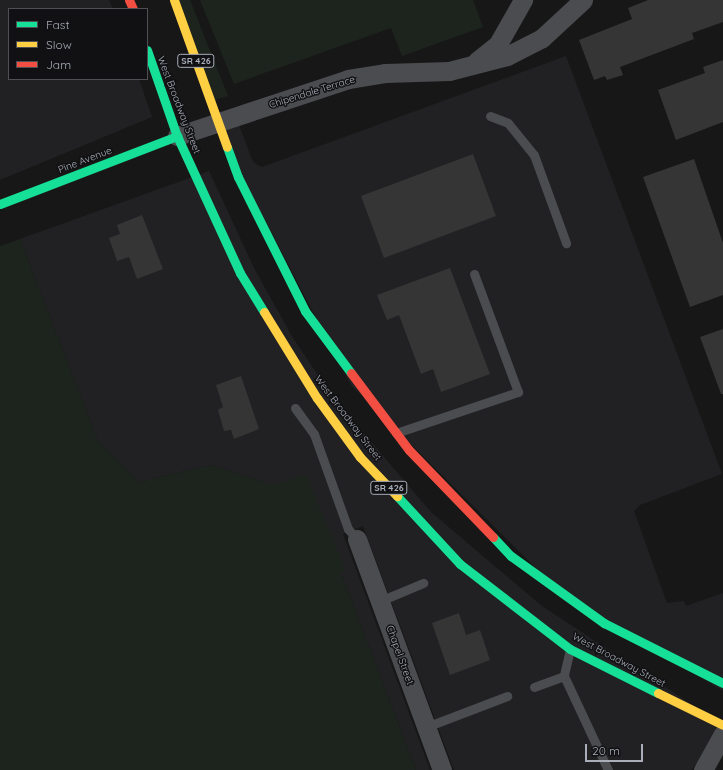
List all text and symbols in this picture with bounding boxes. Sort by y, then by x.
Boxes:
legend [8,8,148,80]
text: Fast [46,17,70,32]
text: Slow [46,37,72,52]
street label: West Broadway Street [155,54,203,156]
road number: SR 426 [177,54,215,68]
text: Jam [46,57,71,72]
street label: Chipendale Terrace [267,73,357,111]
street label: Pine Avenue [56,144,114,176]
street label: West Broadway Street [312,373,384,463]
road number: SR 426 [370,481,408,495]
street label: Chapel Street [384,624,416,686]
street label: West Broadway Street [570,630,668,690]
scale bar [587,736,645,762]
text: 20 m [592,743,620,758]

